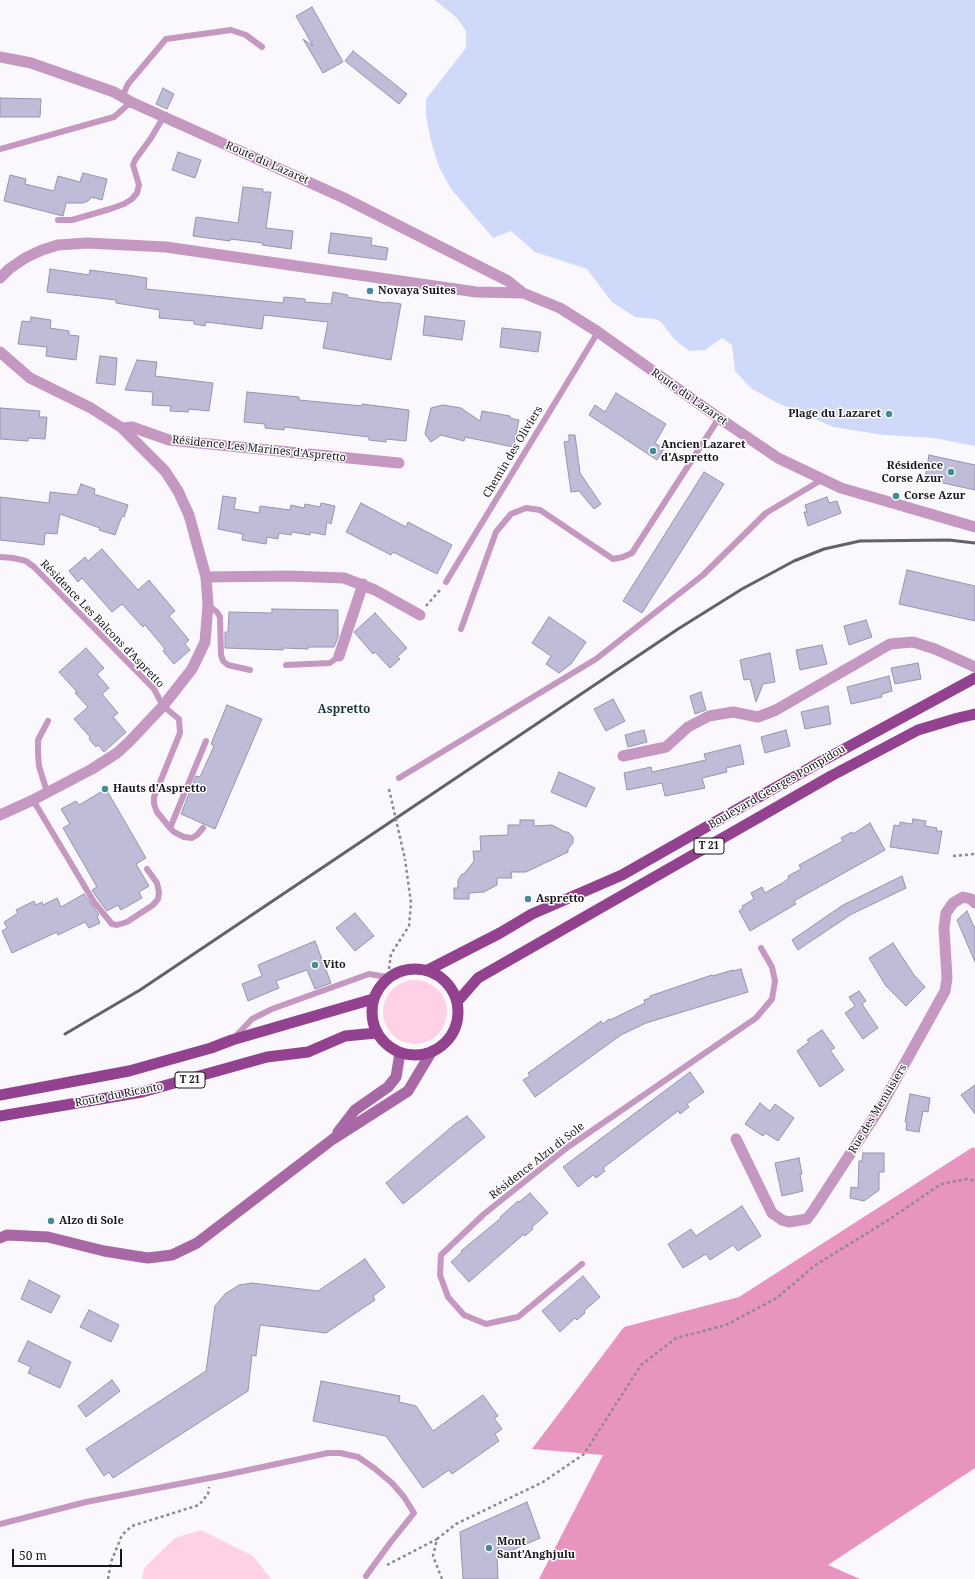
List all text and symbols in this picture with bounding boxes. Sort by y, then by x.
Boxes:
street label: Route du Lazaret [223,139,311,187]
place label: Novaya Suites [378,284,456,298]
marker: Novaya Suites [365,286,375,296]
street label: Route du Lazaret [649,366,729,428]
street label: Chemin des Oliviers [480,404,546,500]
place label: Plage du Lazaret [788,407,881,421]
marker: Plage du Lazaret [884,409,894,419]
street label: Résidence Les Marines d'Aspretto [171,433,347,465]
place label: Ancien Lazaret d'Aspretto [661,438,745,464]
marker: Ancien Lazaret d'Aspretto [648,446,658,456]
place label: Résidence Corse Azur [881,459,943,485]
marker: Résidence Corse Azur [946,467,956,477]
place label: Corse Azur [904,489,966,503]
marker: Corse Azur [891,491,901,501]
street label: Résidence Les Balcons d'Aspretto [37,557,167,691]
district label: Aspretto [318,703,370,717]
street label: Boulevard Georges Pompidou [706,742,848,832]
place label: Hauts d'Aspretto [113,782,206,796]
marker: Hauts d'Aspretto [100,784,110,794]
road number: T 21 [694,838,724,854]
place label: Aspretto [536,892,584,906]
marker: Aspretto [523,894,533,904]
place label: Vito [323,958,346,972]
marker: Vito [310,960,320,970]
street label: Rue des Menuisiers [846,1062,910,1156]
road number: T 21 [175,1072,205,1088]
street label: Route du Ricanto [74,1080,164,1110]
street label: Résidence Alzu di Sole [487,1120,587,1202]
place label: Alzo di Sole [59,1214,124,1228]
marker: Alzo di Sole [46,1216,56,1226]
place label: Mont Sant’Anghjulu [497,1535,575,1561]
scale bar [14,1541,124,1567]
marker: Mont Sant’Anghjulu [484,1543,494,1553]
text: 50 m [19,1547,47,1564]

